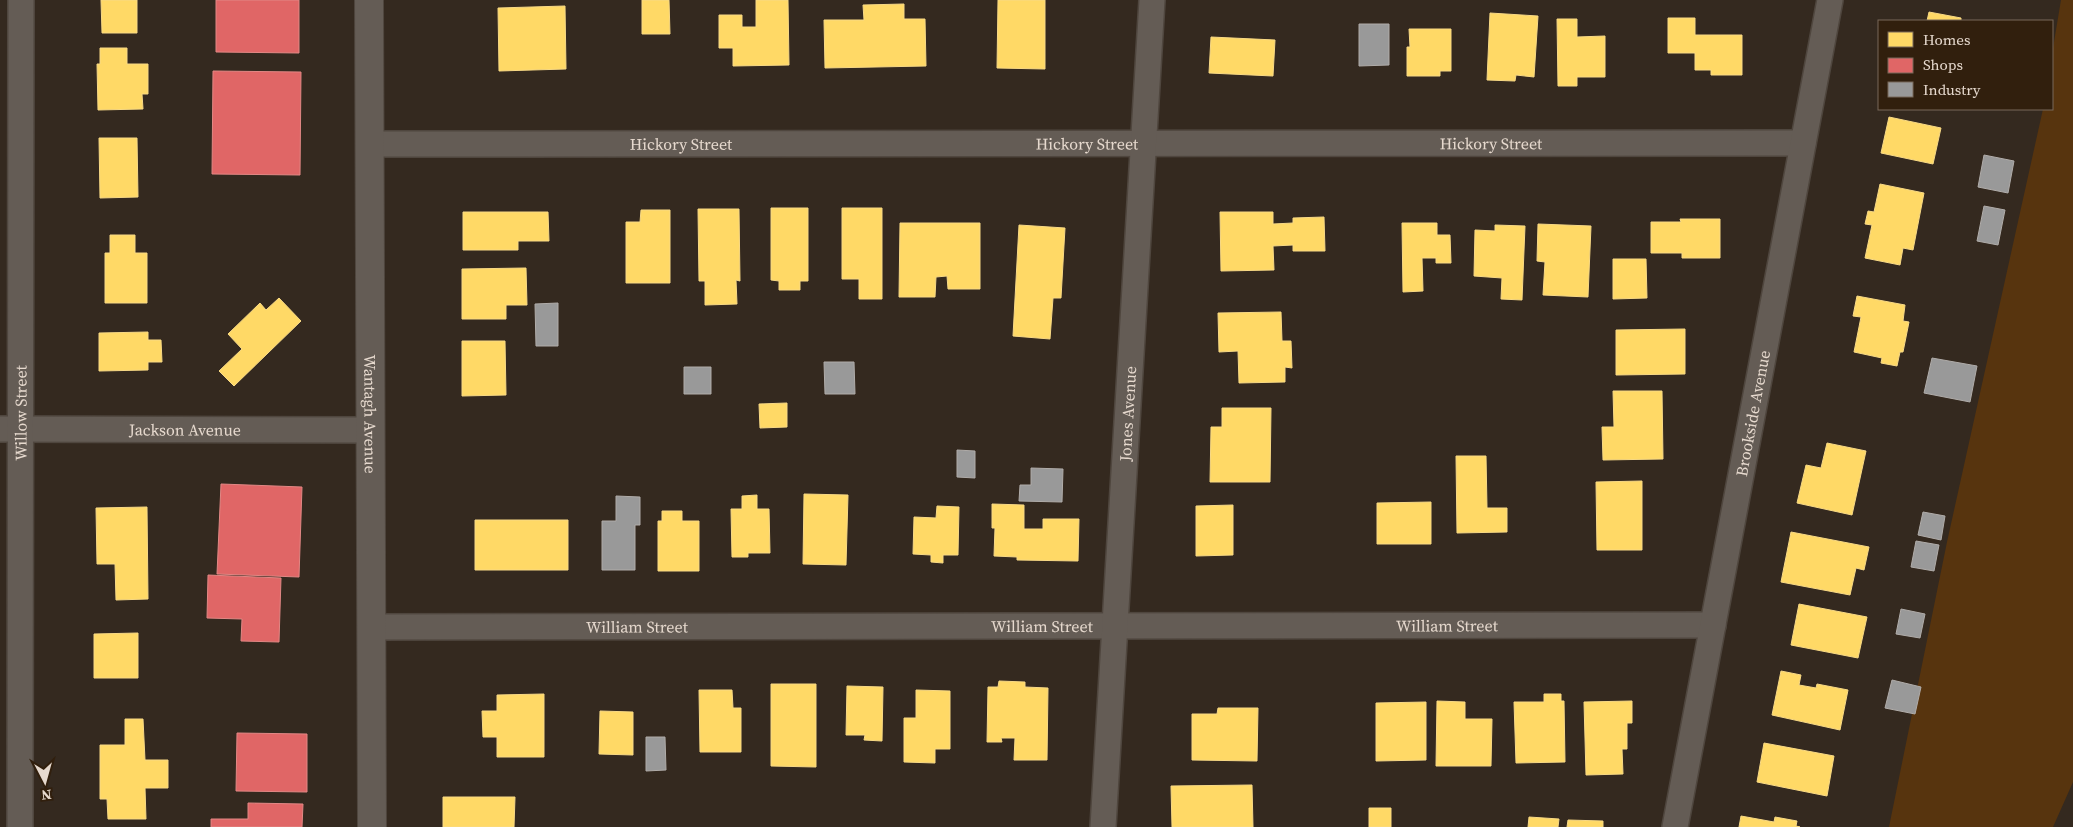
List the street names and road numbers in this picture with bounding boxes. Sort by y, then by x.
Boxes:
street label: Hickory Street [1036,132,1139,155]
street label: Hickory Street [1440,132,1543,154]
street label: Hickory Street [630,133,733,155]
street label: Brookside Avenue [1730,348,1775,478]
street label: Wantagh Avenue [359,354,382,474]
street label: Willow Street [9,364,32,461]
street label: Jones Avenue [1114,365,1141,463]
street label: Jackson Avenue [128,418,241,441]
street label: William Street [1396,614,1499,636]
street label: William Street [991,615,1094,637]
street label: William Street [586,616,689,638]

